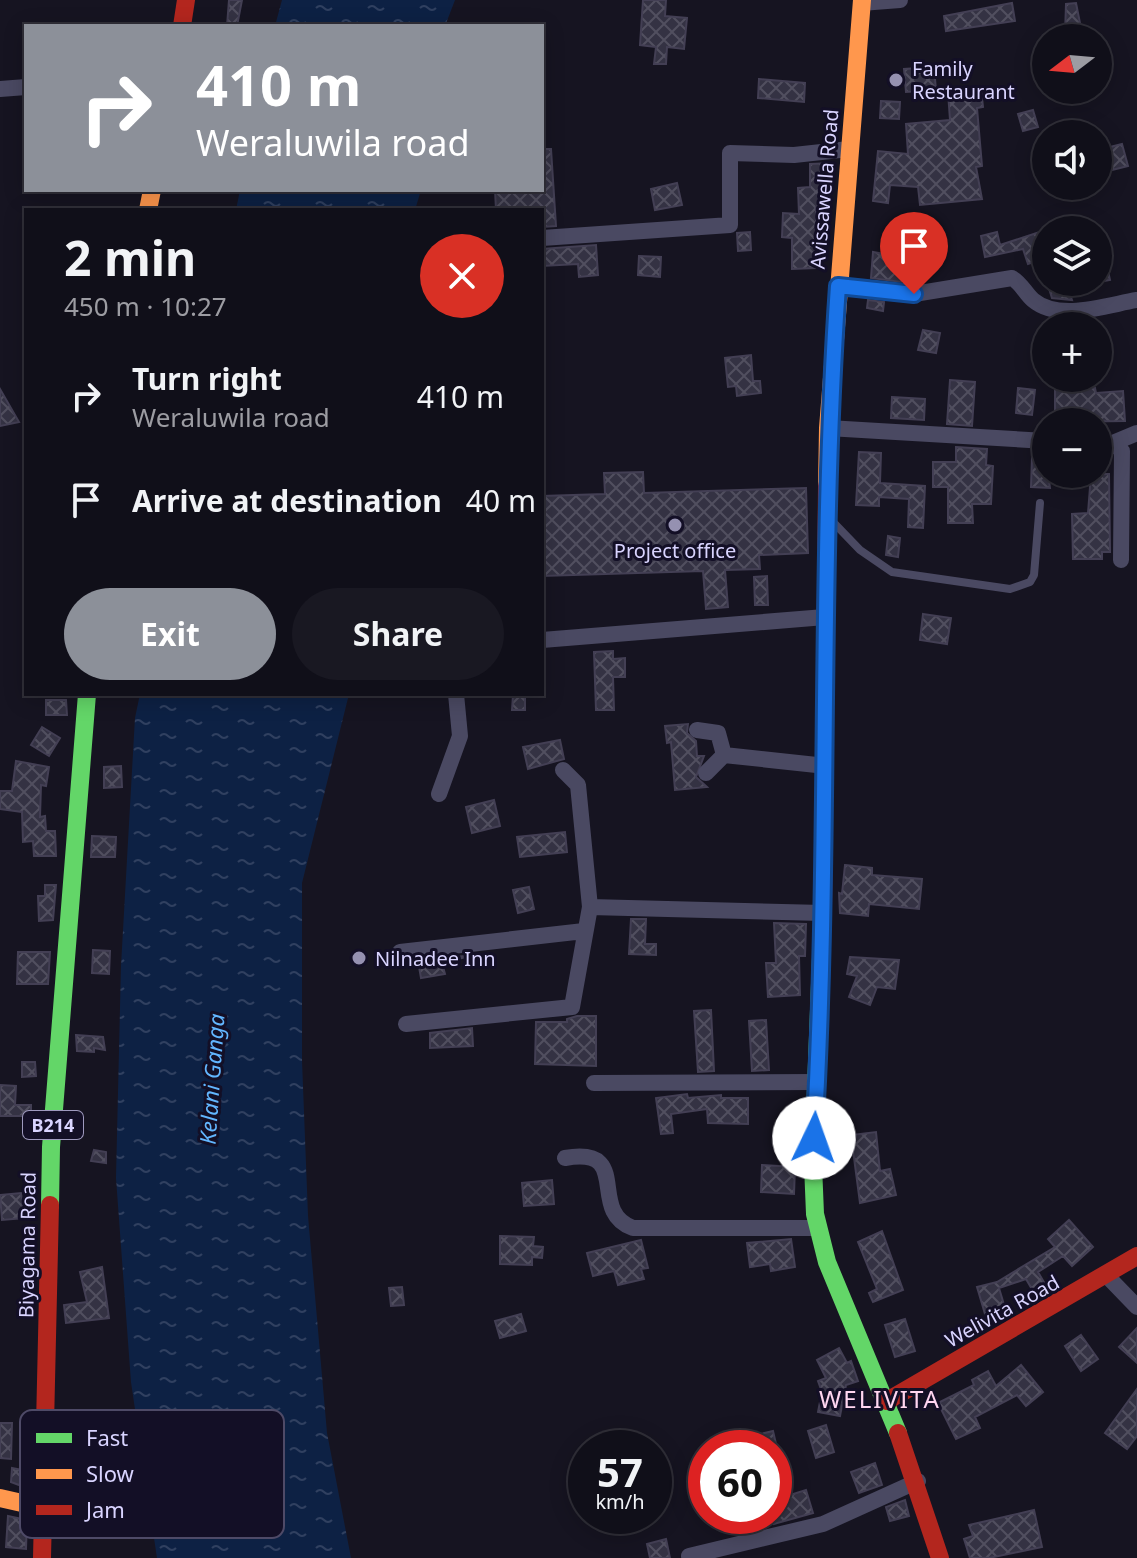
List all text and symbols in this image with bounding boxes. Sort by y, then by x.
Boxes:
north arrow [1032,24,1112,104]
map controls [1032,24,1112,488]
text: 410 m [196,46,361,122]
place label: Family Restaurant [912,55,1015,105]
icon: right [64,56,168,160]
marker: Family Restaurant [887,71,905,89]
street label: Avissawella Road [804,108,844,270]
text: Weraluwila road [196,118,470,167]
button: sound [1032,120,1112,200]
pin [880,212,948,294]
button: layers [1032,216,1112,296]
icon: arrive [892,224,936,268]
text: 2 min [64,225,196,290]
button: close [420,234,504,318]
text: 450 m · 10:27 [64,288,227,324]
button: + [1032,312,1112,392]
text: Turn right [132,358,282,399]
icon: right [64,374,108,418]
text: 410 m [417,376,504,417]
text: Weraluwila road [132,399,330,435]
button: − [1032,408,1112,488]
icon: arrive [64,478,108,522]
text: Arrive at destination [132,480,442,521]
text: 40 m [466,480,536,521]
marker: Project office [666,516,684,534]
place label: Project office [614,537,736,564]
button: Exit [64,588,276,680]
button: Share [292,588,504,680]
place label: Nilnadee Inn [375,945,496,972]
marker: Nilnadee Inn [350,949,368,967]
water label: Kelani Ganga [191,1012,231,1145]
position arrow [772,1096,856,1180]
road number: B214 [23,1111,83,1139]
street label: Biyagama Road [12,1172,42,1318]
street label: Welivita Road [940,1268,1064,1354]
district label: WELIVITA [819,1382,941,1415]
legend [20,1410,284,1538]
text: Fast [86,1422,128,1452]
speed limit sign: 60 [688,1430,792,1534]
text: 57 [597,1444,643,1499]
text: Slow [86,1458,135,1488]
text: km/h [595,1488,645,1515]
text: Jam [84,1494,125,1524]

